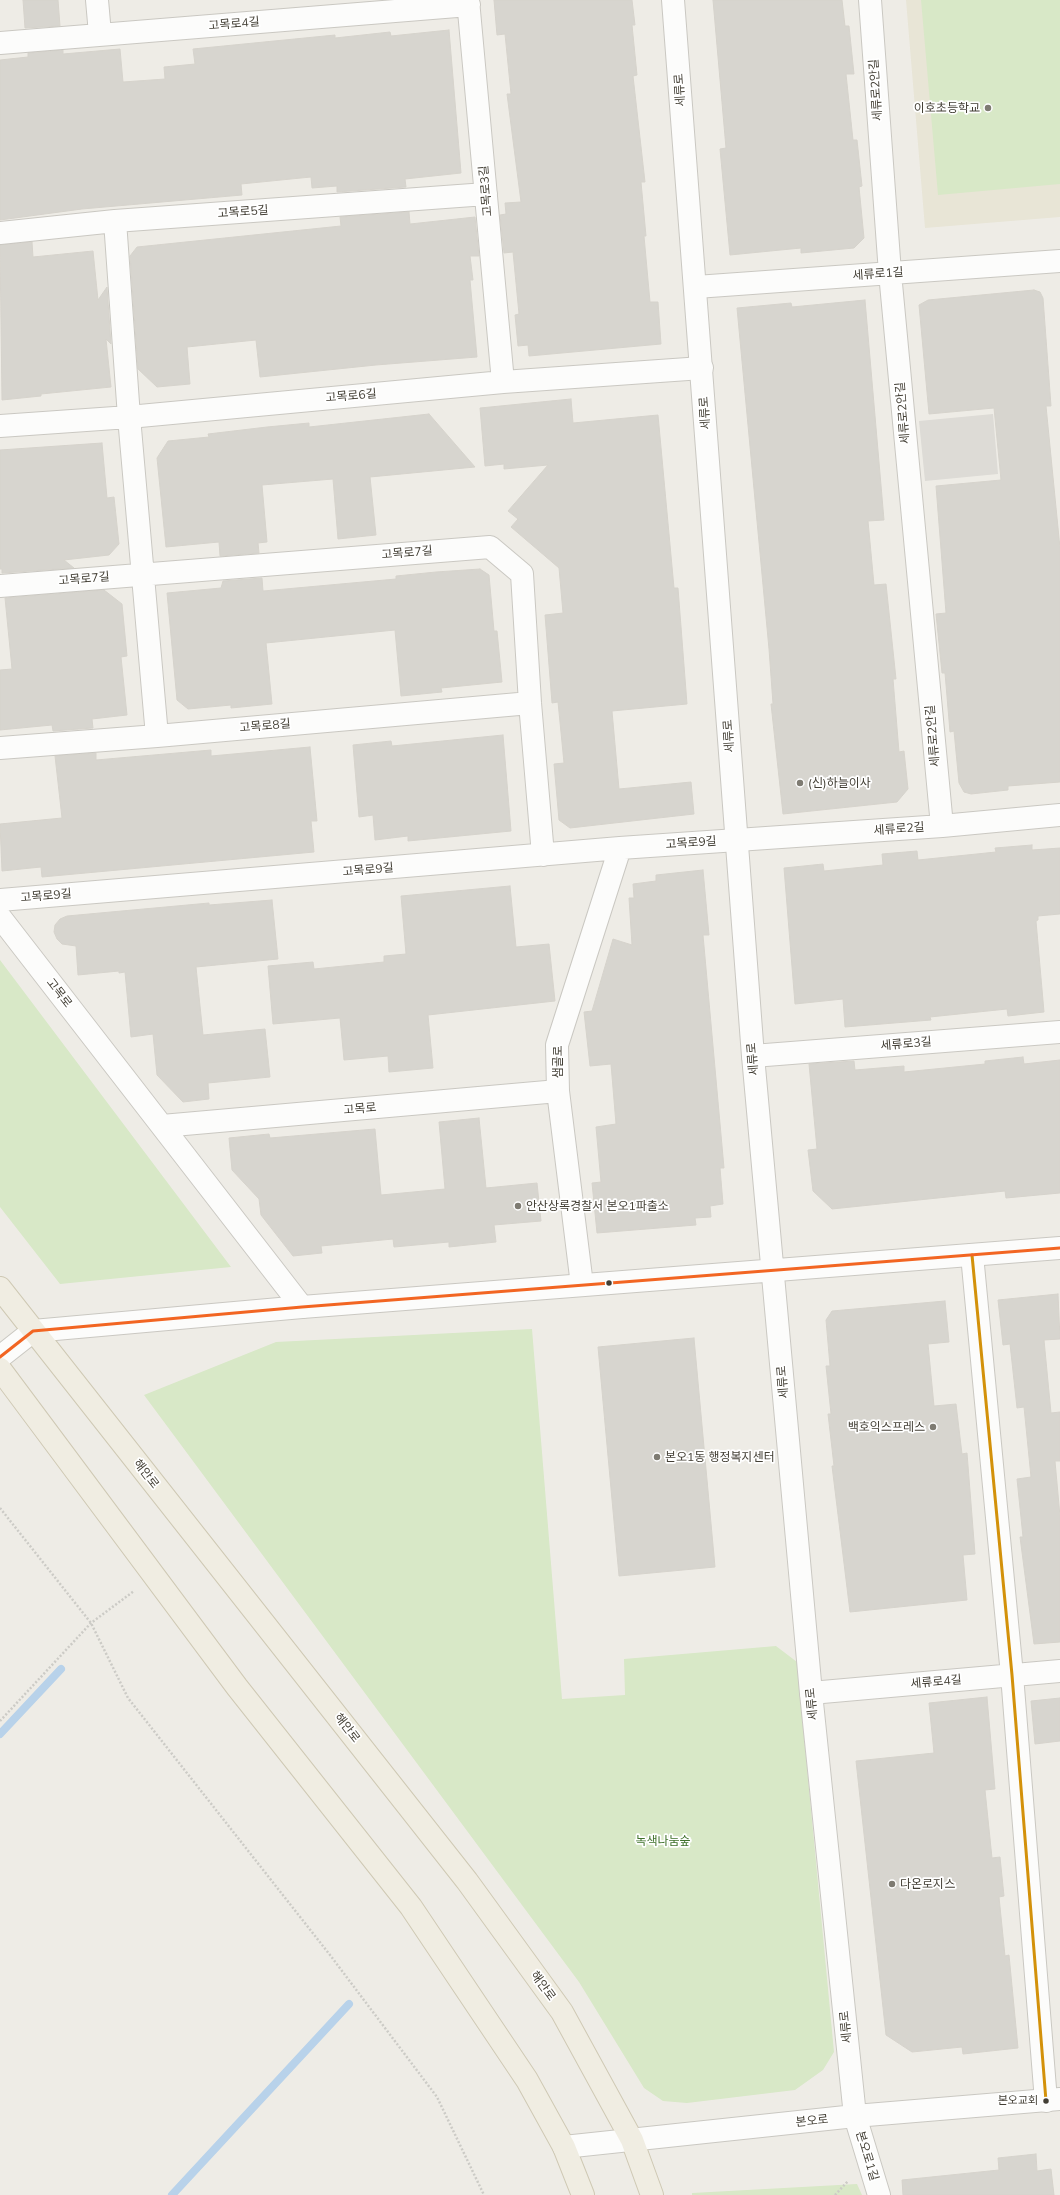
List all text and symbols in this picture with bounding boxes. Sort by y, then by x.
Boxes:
street label: 고목로4길 [208,15,260,33]
street label: 세류로2안길 [867,58,885,122]
street label: 세류로 [672,73,688,107]
place label: 이호초등학교 [914,101,980,115]
marker: 이호초등학교 [983,103,993,113]
street label: 고목로3길 [477,165,495,217]
street label: 고목로5길 [217,203,269,221]
street label: 세류로1길 [852,265,904,283]
street label: 세류로2안길 [893,381,913,445]
street label: 고목로6길 [325,387,377,405]
street label: 세류로 [697,396,713,430]
street label: 고목로7길 [381,544,433,562]
street label: 고목로7길 [58,570,110,588]
street label: 세류로2안길 [923,704,943,768]
street label: 고목로8길 [239,717,291,735]
street label: 세류로 [721,719,737,753]
place label: (신)하늘이사 [808,776,871,790]
marker: (신)하늘이사 [795,778,805,788]
street label: 세류로2길 [873,820,925,838]
street label: 고목로9길 [665,834,717,852]
street label: 고목로9길 [342,861,394,879]
street label: 고목로9길 [20,887,72,905]
street label: 고목로 [43,976,75,1010]
street label: 세류로3길 [880,1035,932,1053]
street label: 세류로 [744,1042,762,1076]
street label: 샘골로 [551,1045,565,1079]
street label: 고목로 [343,1100,377,1118]
place label: 안산상록경찰서 본오1파출소 [526,1199,669,1213]
marker: 안산상록경찰서 본오1파출소 [513,1201,523,1211]
unlabelled marker [604,1278,614,1288]
street label: 세류로 [774,1365,792,1399]
place label: 백호익스프레스 [848,1420,925,1434]
marker: 백호익스프레스 [928,1422,938,1432]
place label: 본오1동 행정복지센터 [665,1450,775,1464]
marker: 본오1동 행정복지센터 [652,1452,662,1462]
street label: 해안로 [130,1457,162,1491]
street label: 세류로4길 [910,1673,962,1691]
street label: 세류로 [803,1687,821,1721]
street label: 해안로 [331,1711,363,1745]
park label: 녹색나눔숲 [635,1834,691,1848]
place label: 다온로지스 [900,1877,955,1891]
marker: 다온로지스 [887,1879,897,1889]
street label: 해안로 [527,1968,559,2004]
street label: 세류로 [837,2010,855,2044]
place label: 본오교회 [998,2094,1038,2108]
marker: 본오교회 [1041,2096,1051,2106]
street label: 본오로 [795,2112,829,2130]
street label: 본오로1길 [853,2129,881,2183]

